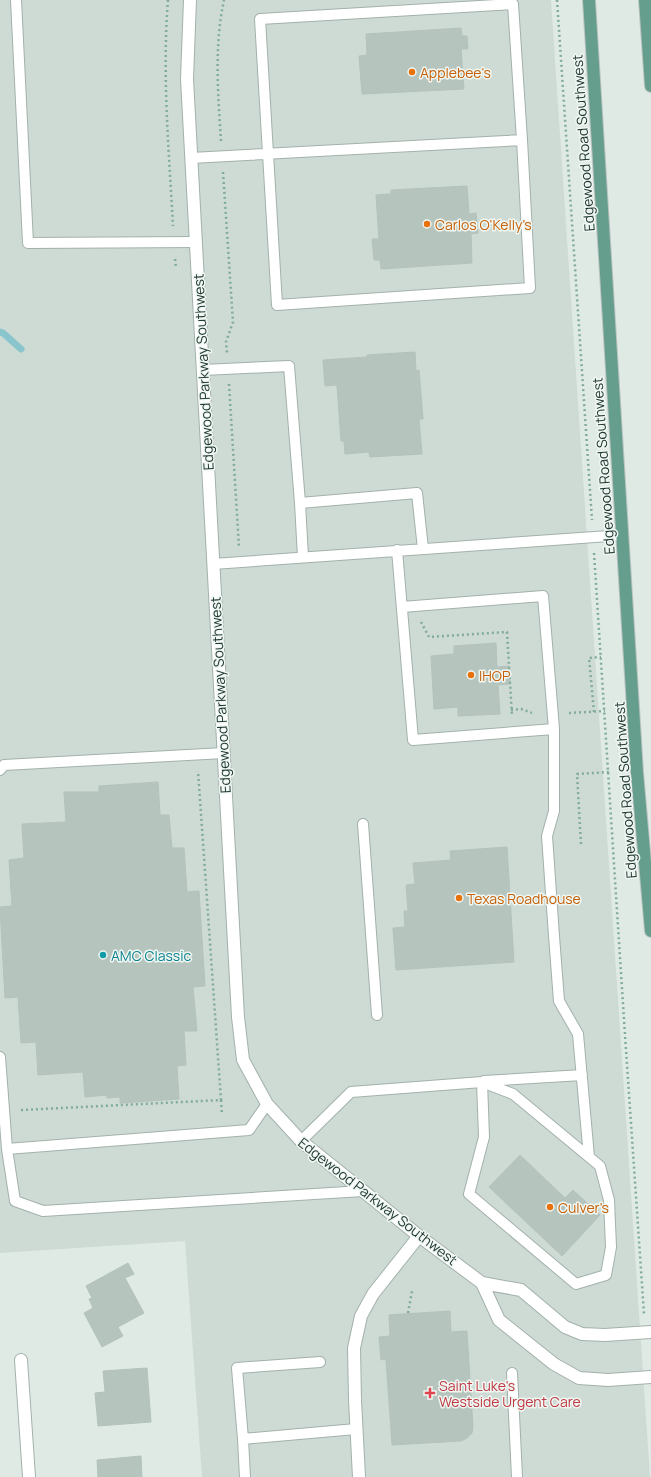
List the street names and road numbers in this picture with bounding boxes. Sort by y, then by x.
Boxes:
street label: Edgewood Road Southwest [567,54,599,232]
street label: Edgewood Parkway Southwest [188,273,218,471]
street label: Edgewood Road Southwest [587,377,619,555]
street label: Edgewood Parkway Southwest [205,596,235,794]
street label: Edgewood Road Southwest [609,701,641,879]
street label: Edgewood Parkway Southwest [294,1133,462,1269]

